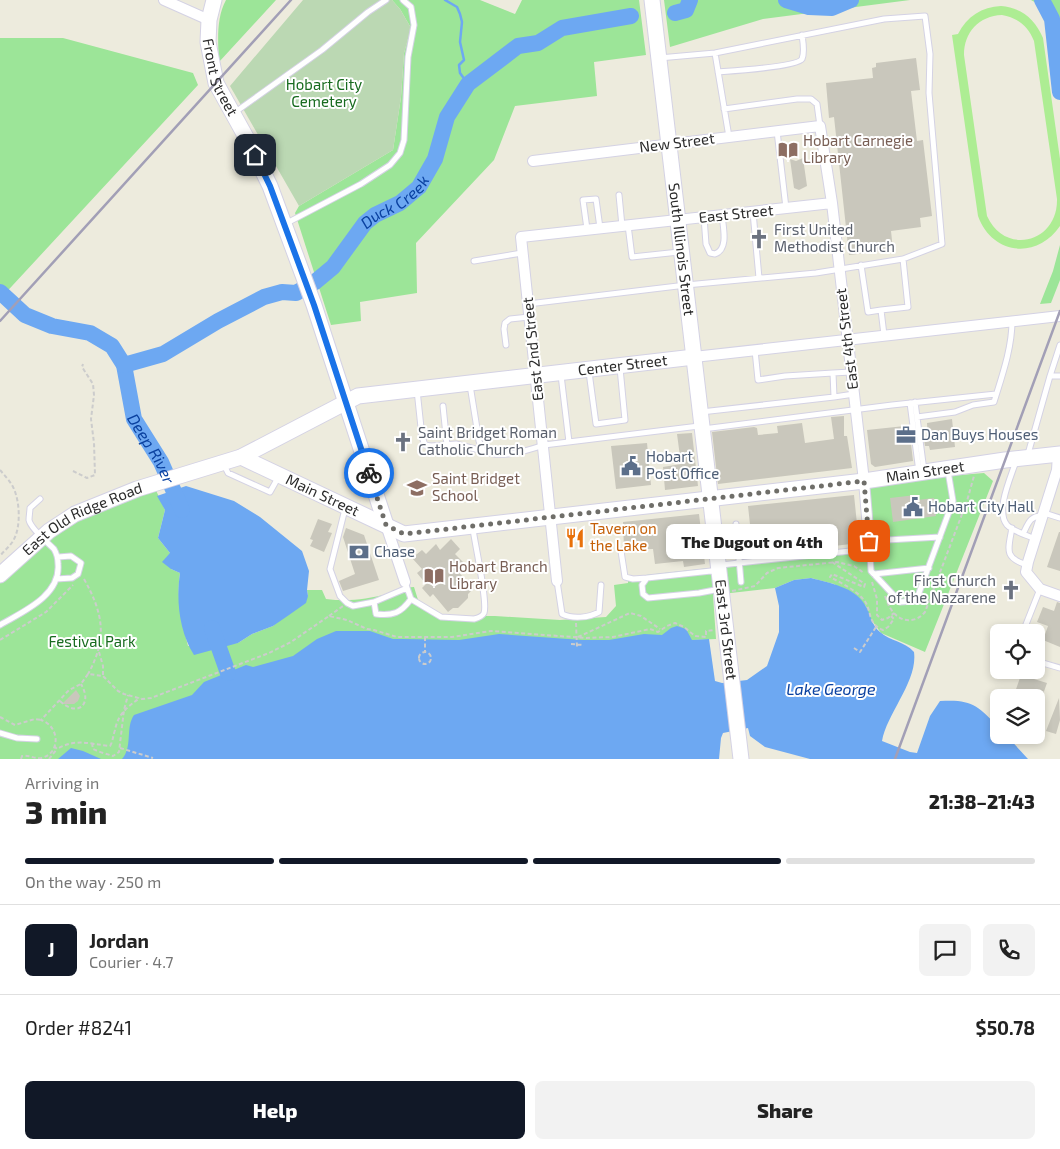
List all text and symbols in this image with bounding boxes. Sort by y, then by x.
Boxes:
street label: Front Street [199,37,243,119]
park label: Hobart City Cemetery [286,75,362,110]
street label: New Street [638,128,716,156]
place label: Hobart Carnegie Library [803,131,913,166]
pin [234,134,276,176]
library icon: Hobart Carnegie Library [777,139,799,161]
icon: home [241,141,269,169]
water label: Duck Creek [356,172,433,232]
street label: South Illinois Street [666,182,699,317]
street label: East Street [698,200,774,226]
place label: First United Methodist Church [774,220,895,255]
church icon: First United Methodist Church [748,228,770,250]
street label: East 4th Street [831,287,861,391]
street label: East 2nd Street [518,296,546,402]
street label: Center Street [577,350,669,378]
water label: Deep River [124,410,179,487]
place label: Saint Bridget Roman Catholic Church [418,423,557,458]
office icon: Dan Buys Houses [895,424,917,446]
place label: Dan Buys Houses [921,425,1038,443]
church icon: Saint Bridget Roman Catholic Church [392,431,414,453]
place label: Hobart Post Office [646,447,719,482]
courier [344,448,394,498]
public building icon: Hobart Post Office [620,455,642,477]
street label: Main Street [885,456,966,486]
icon: bike [355,459,383,487]
place label: Saint Bridget School [432,469,520,504]
street label: Main Street [283,470,363,520]
school or university icon: Saint Bridget School [406,477,428,499]
street label: East Old Ridge Road [18,478,144,559]
public building icon: Hobart City Hall [902,496,924,518]
place label: Hobart City Hall [928,497,1035,515]
place label: Tavern on the Lake [590,519,657,554]
pin [848,520,890,562]
callout: The Dugout on 4th [666,524,839,558]
restaurant icon: Tavern on the Lake [564,527,586,549]
icon: bag [855,527,883,555]
text: The Dugout on 4th [681,532,823,551]
bank icon: Chase [348,541,370,563]
place label: Chase [374,542,415,560]
place label: Hobart Branch Library [449,557,548,592]
library icon: Hobart Branch Library [423,565,445,587]
place label: First Church of the Nazarene [888,571,996,606]
street label: East 3rd Street [712,578,742,681]
church icon: First Church of the Nazarene [1000,579,1022,601]
map controls [990,624,1045,744]
button: locate [990,624,1045,679]
park label: Festival Park [48,632,136,650]
water label: Lake George [786,679,876,698]
button: layers [990,689,1045,744]
text: Arriving in [25,773,99,792]
text: 21:38–21:43 [929,790,1035,813]
text: 3 min [25,792,107,830]
text: On the way · 250 m [25,872,161,891]
button: chat [919,924,971,976]
button: phone [983,924,1035,976]
text: Jordan [89,929,149,952]
text: J [47,938,55,961]
text: Courier · 4.7 [89,952,173,971]
text: Order #8241 [25,1016,132,1039]
text: $50.78 [976,1016,1035,1039]
button: Help [25,1081,525,1139]
button: Share [535,1081,1035,1139]

